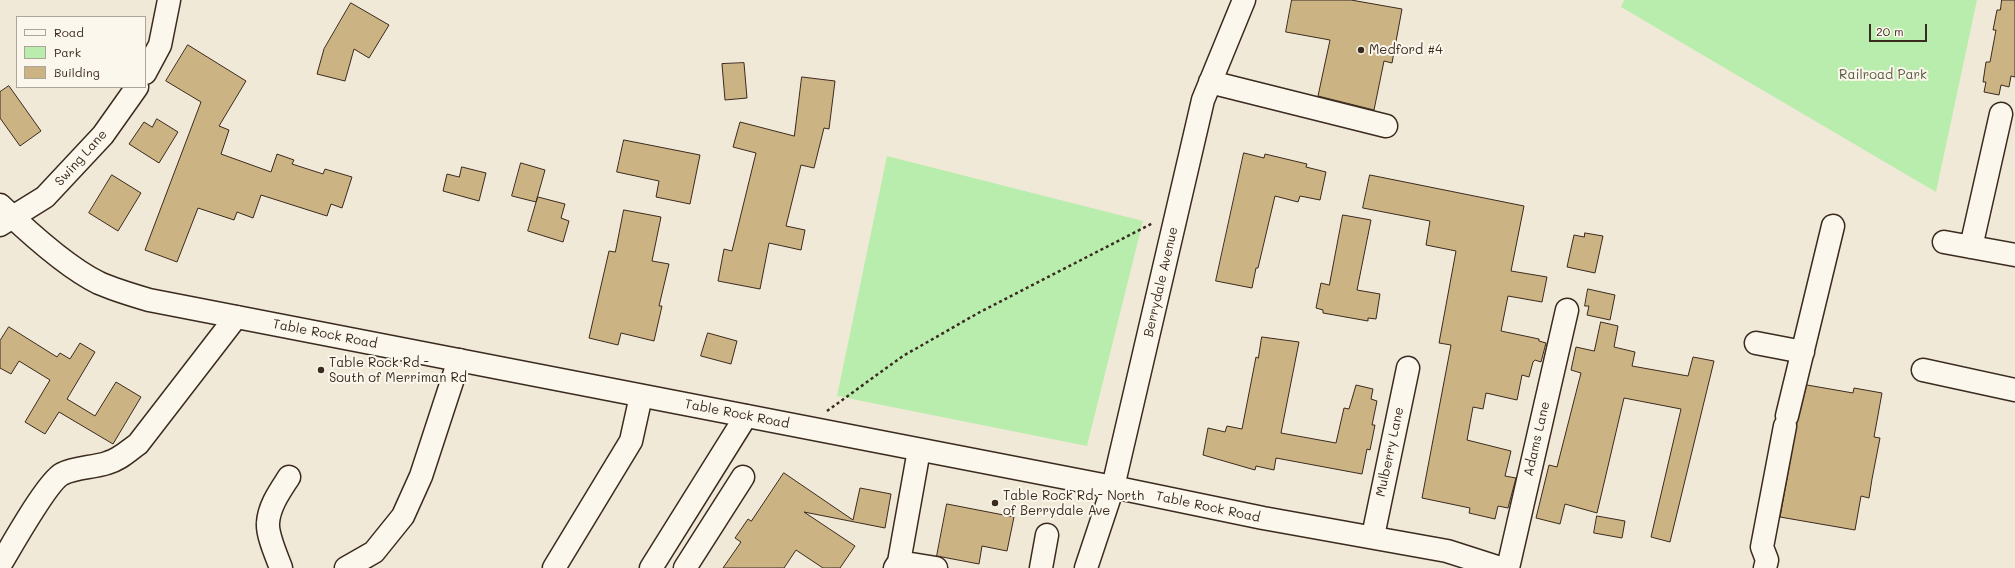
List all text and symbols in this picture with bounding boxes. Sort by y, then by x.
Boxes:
legend [16,16,146,88]
scale bar [1871,16,1929,42]
text: 20 m [1876,23,1904,39]
text: Road [54,24,84,40]
place label: Medford #4 [1369,42,1443,58]
text: Park [54,44,81,60]
marker: Medford #4 [1356,45,1366,55]
text: Building [54,64,100,80]
park label: Railroad Park [1839,67,1927,83]
street label: Swing Lane [52,127,110,189]
street label: Berrydale Avenue [1141,225,1181,339]
street label: Table Rock Road [271,316,379,352]
place label: Table Rock Rd - South of Merriman Rd [329,355,467,386]
marker: Table Rock Rd - South of Merriman Rd [316,365,326,375]
street label: Table Rock Road [683,396,791,432]
street label: Adams Lane [1521,400,1553,478]
street label: Mulberry Lane [1373,406,1407,498]
place label: Table Rock Rd - North of Berrydale Ave [1003,488,1144,519]
street label: Table Rock Road [1154,488,1262,526]
marker: Table Rock Rd - North of Berrydale Ave [990,498,1000,508]

